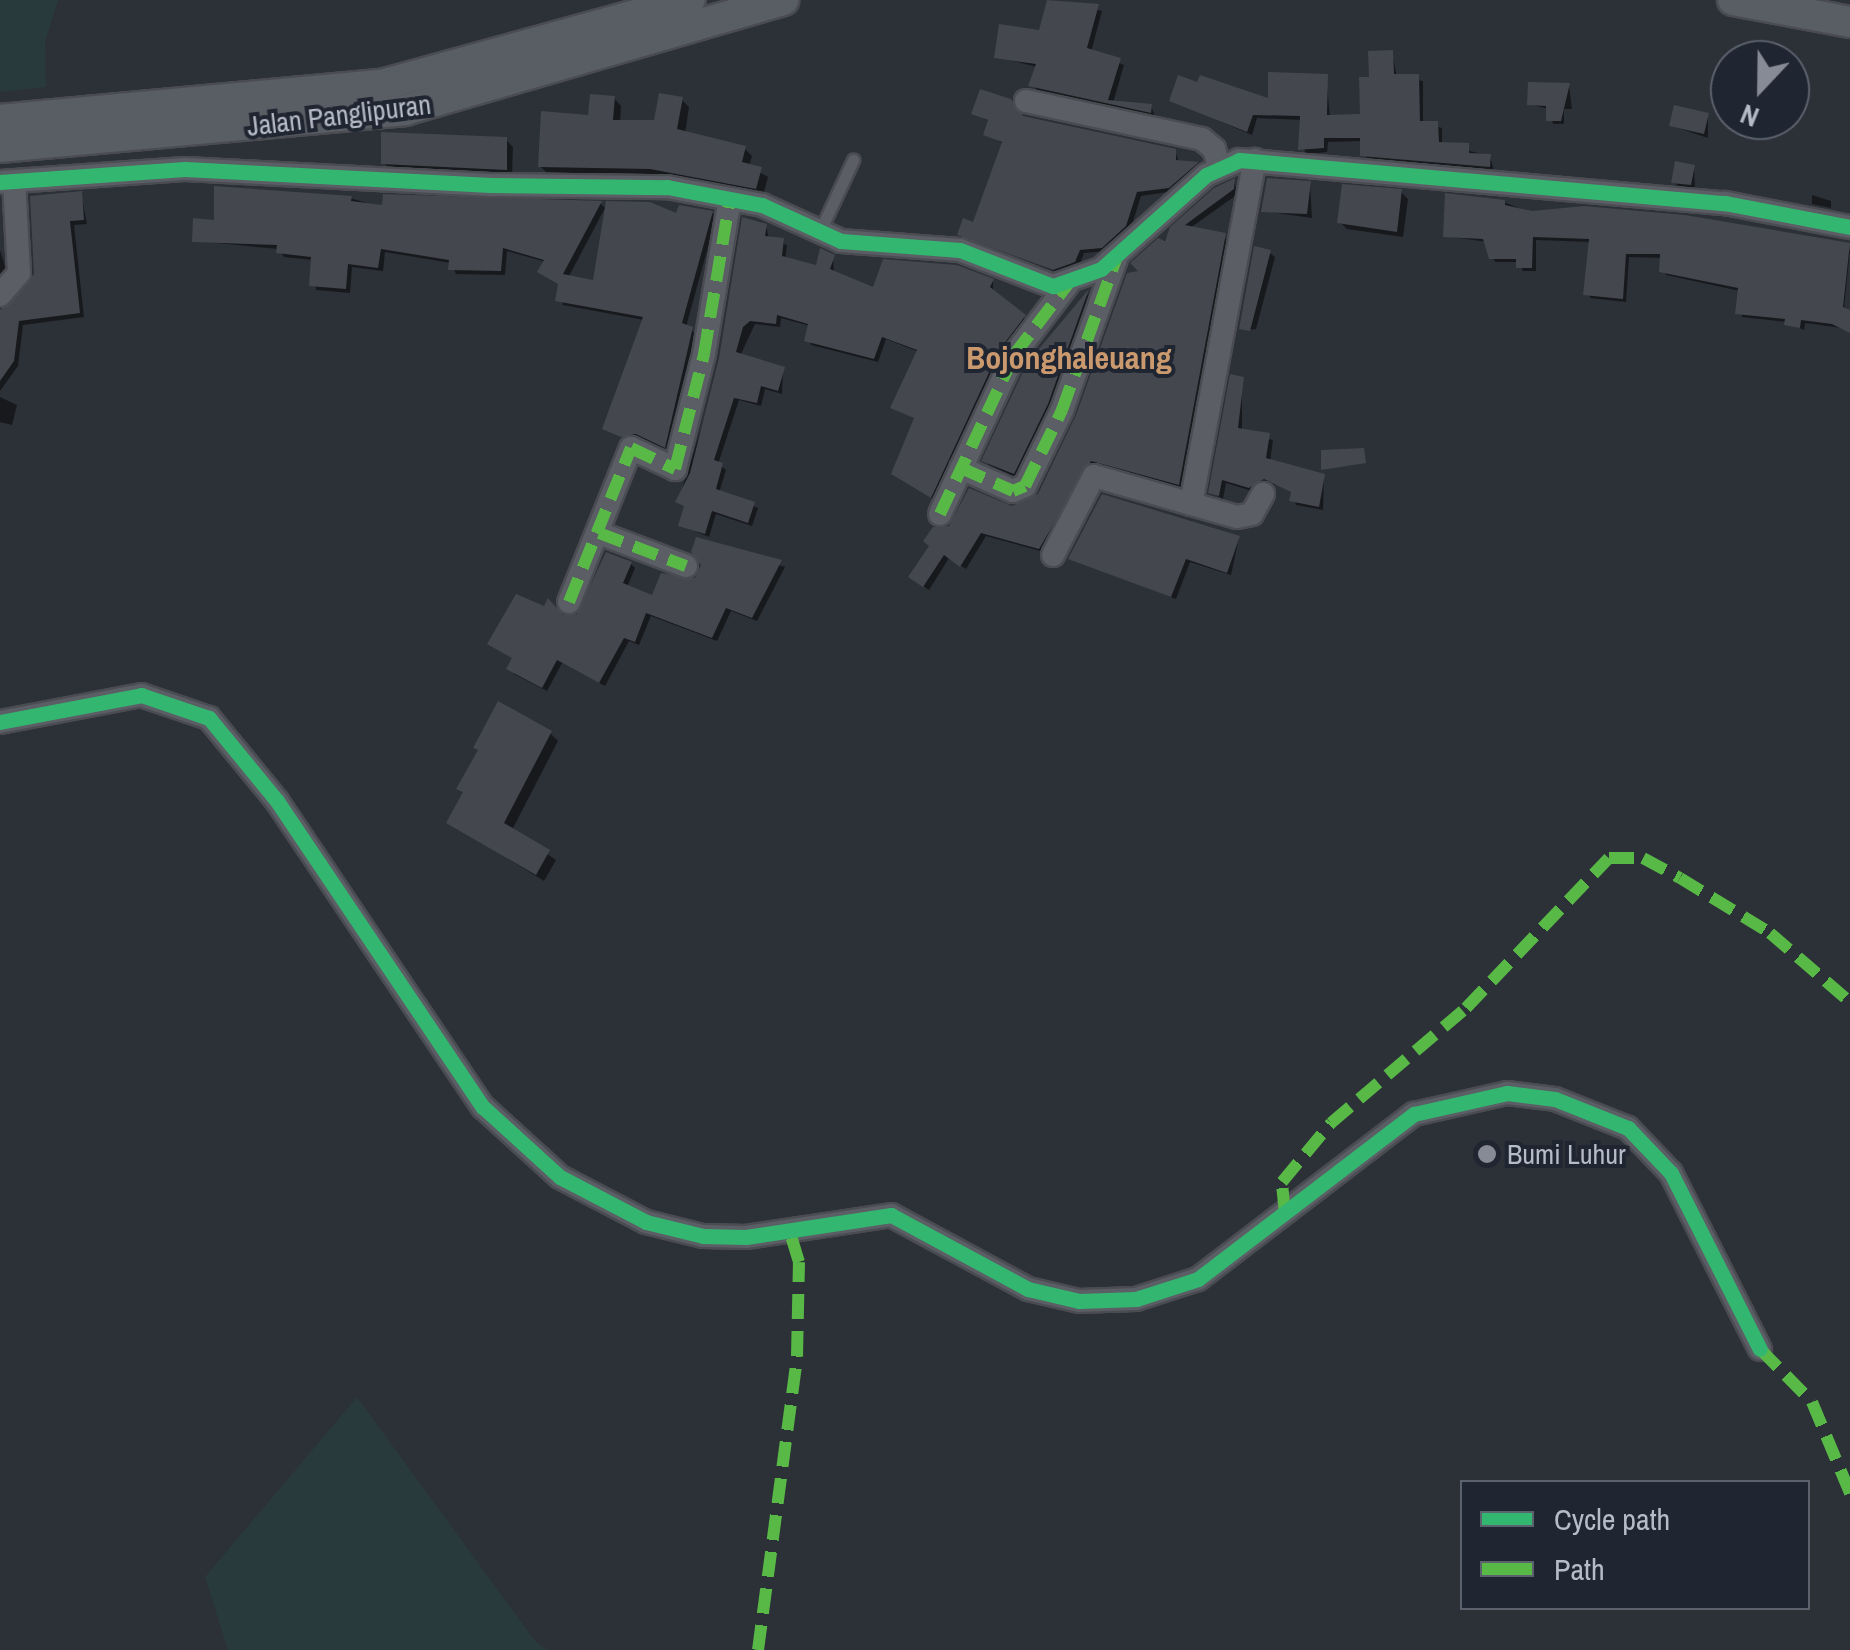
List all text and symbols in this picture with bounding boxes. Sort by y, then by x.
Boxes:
north arrow [1710,40,1810,140]
street label: Jalan Panglipuran [245,87,433,143]
text: N [1735,95,1764,137]
district label: Bojonghaleuang [966,339,1172,377]
place label: Bumi Luhur [1507,1137,1626,1171]
marker: Bumi Luhur [1476,1143,1498,1165]
legend [1460,1480,1810,1610]
text: Cycle path [1554,1499,1670,1539]
text: Path [1554,1549,1605,1589]

